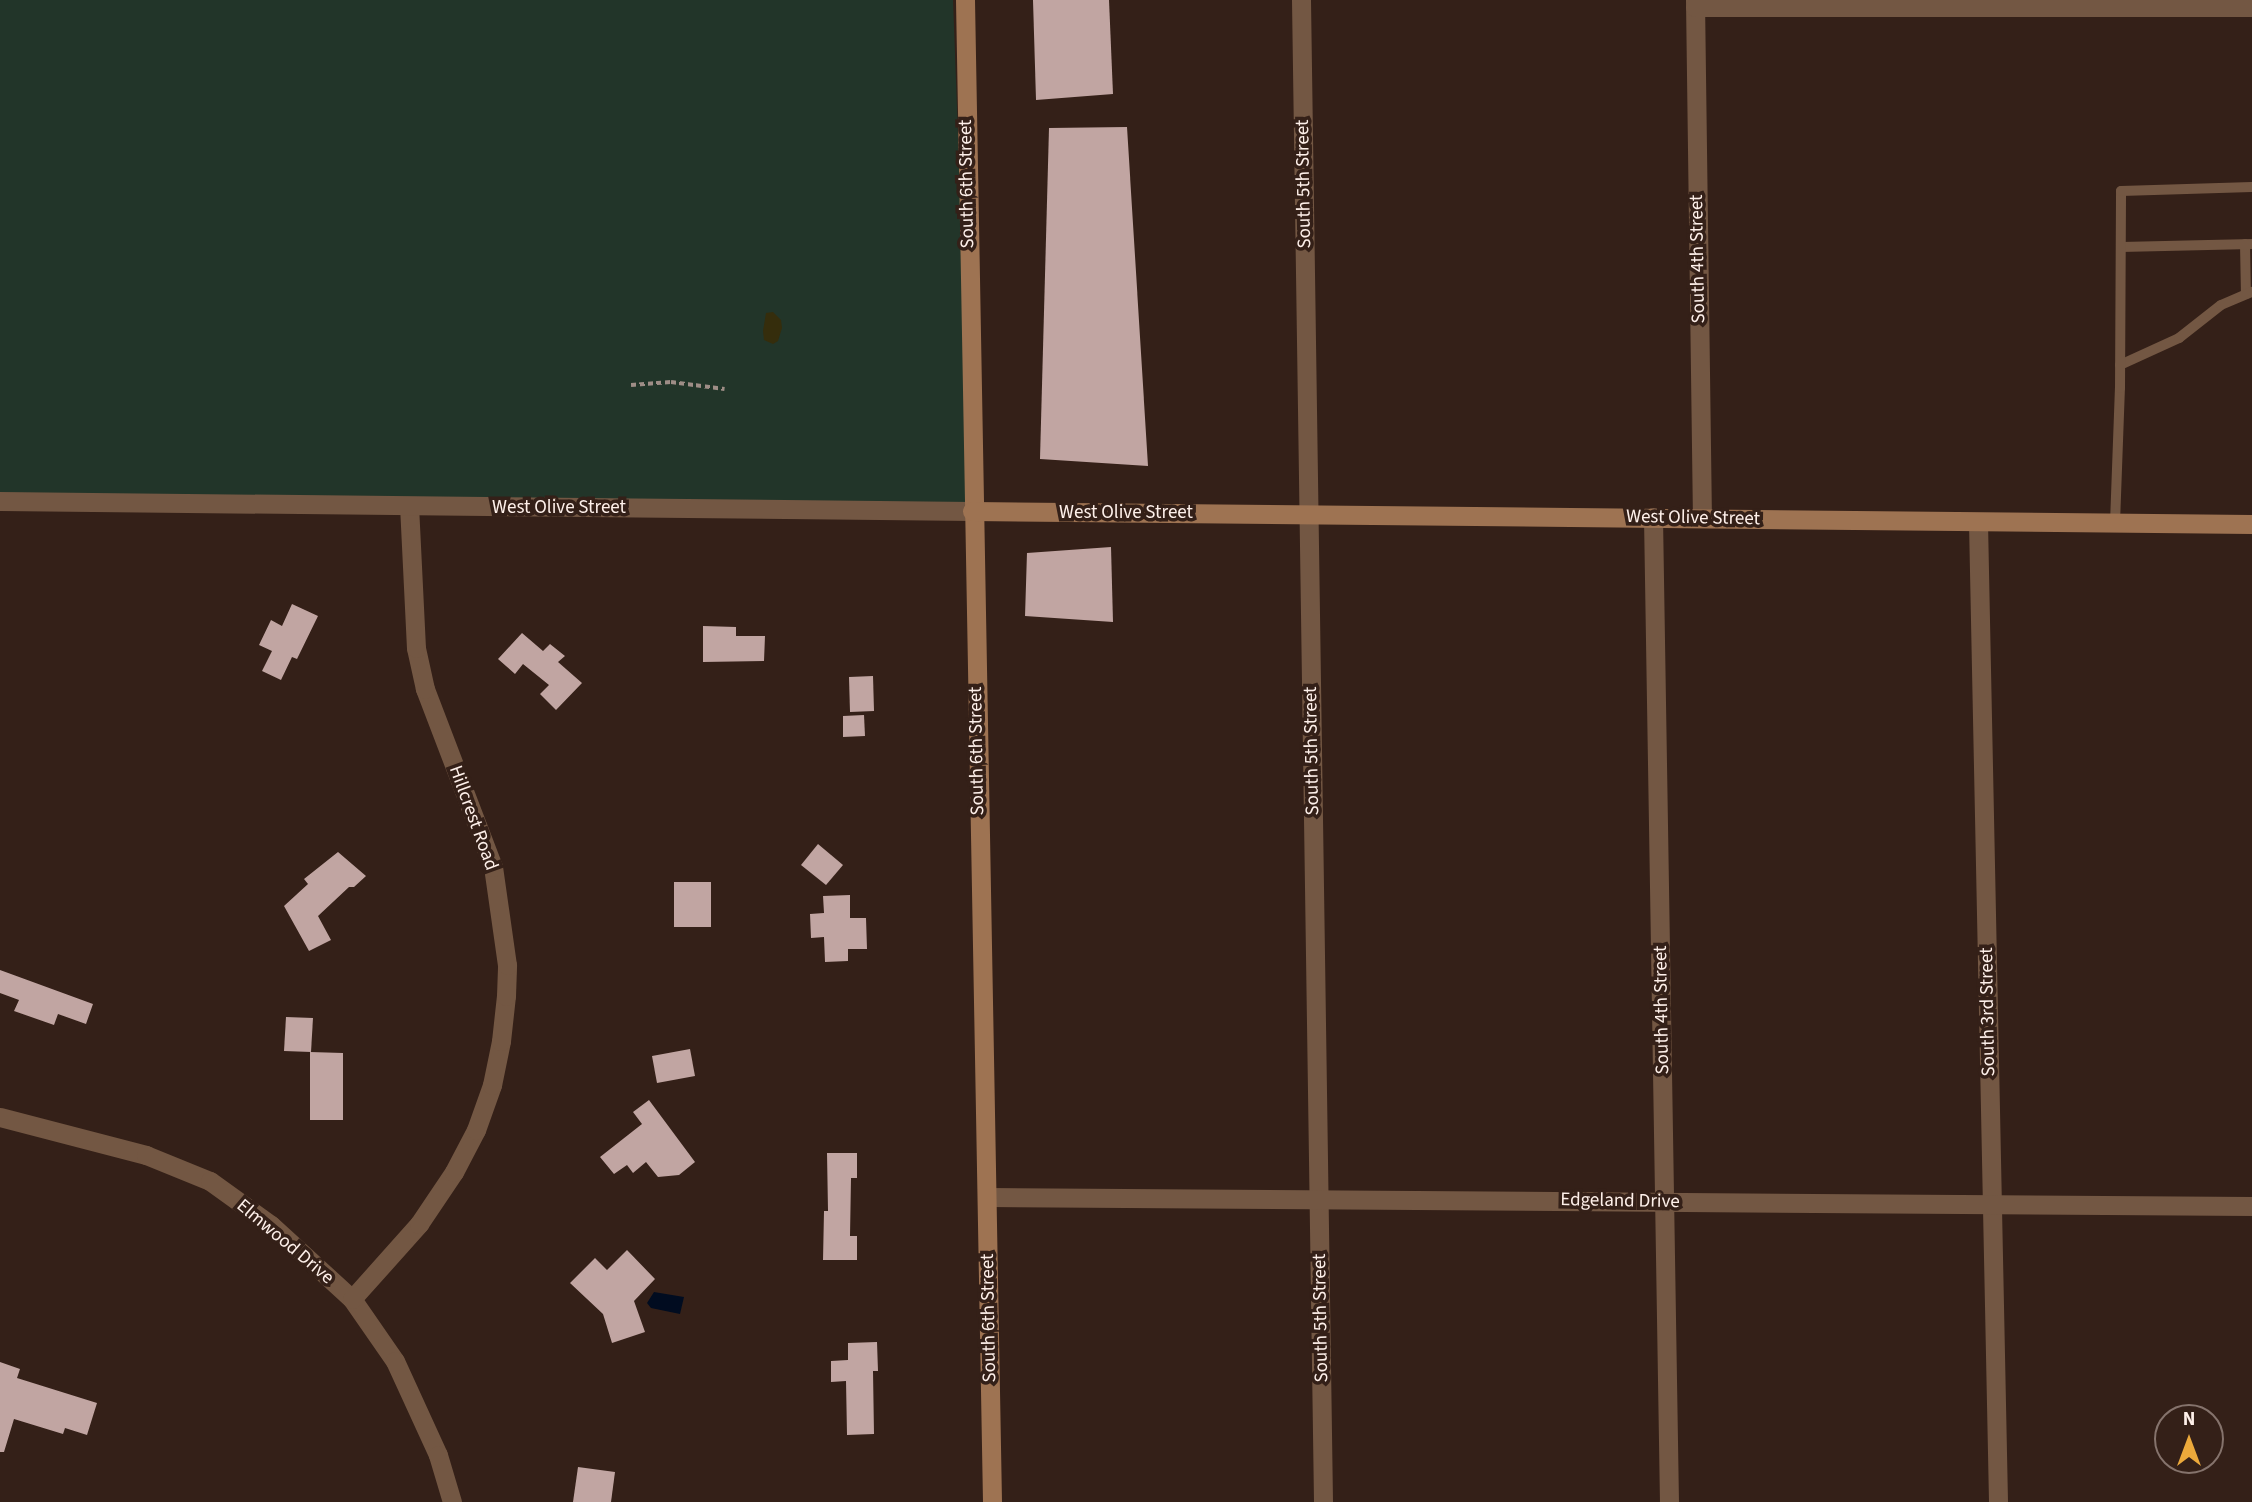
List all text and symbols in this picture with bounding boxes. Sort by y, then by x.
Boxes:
street label: South 6th Street [954,119,980,249]
street label: South 5th Street [1291,119,1317,249]
street label: South 4th Street [1685,194,1711,324]
street label: West Olive Street [492,497,626,519]
street label: West Olive Street [1059,502,1193,524]
street label: West Olive Street [1626,505,1760,531]
street label: South 6th Street [964,686,990,816]
street label: South 5th Street [1299,686,1325,816]
street label: Hillcrest Road [444,763,502,873]
street label: South 4th Street [1649,945,1675,1075]
street label: South 3rd Street [1975,947,2001,1077]
street label: Edgeland Drive [1560,1189,1680,1213]
street label: Elmwood Drive [232,1195,338,1289]
street label: South 6th Street [976,1253,1002,1383]
street label: South 5th Street [1308,1253,1334,1383]
north arrow [2154,1404,2224,1474]
text: N [2183,1406,2195,1433]

